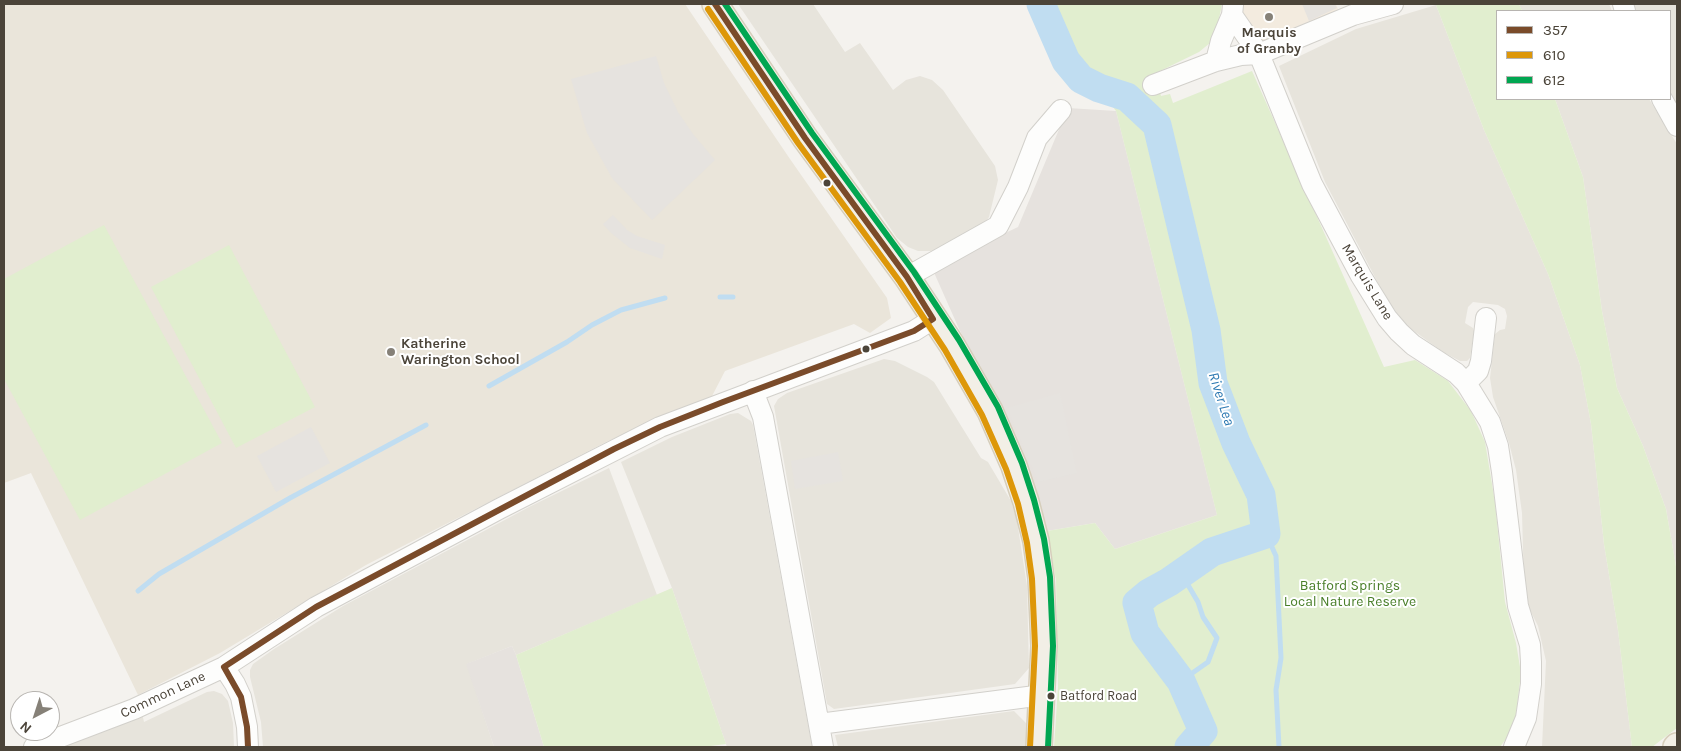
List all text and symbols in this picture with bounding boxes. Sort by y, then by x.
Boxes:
legend [1496,10,1671,100]
marker: Marquis of Granby [1263,11,1275,23]
text: 357 [1543,21,1567,39]
place label: Marquis of Granby [1237,25,1301,58]
text: 610 [1543,46,1565,64]
text: 612 [1543,71,1565,89]
unlabelled marker [822,178,832,188]
street label: Marquis Lane [1338,241,1396,323]
place label: Katherine Warington School [401,336,520,368]
unlabelled marker [861,344,871,354]
marker: Katherine Warington School [385,346,397,358]
water label: River Lea [1204,370,1238,428]
park label: Batford Springs Local Nature Reserve [1284,578,1416,610]
street label: Common Lane [118,668,208,722]
place label: Batford Road [1060,688,1137,704]
north arrow [10,691,60,741]
marker: Batford Road [1046,691,1056,701]
text: N [16,717,35,737]

